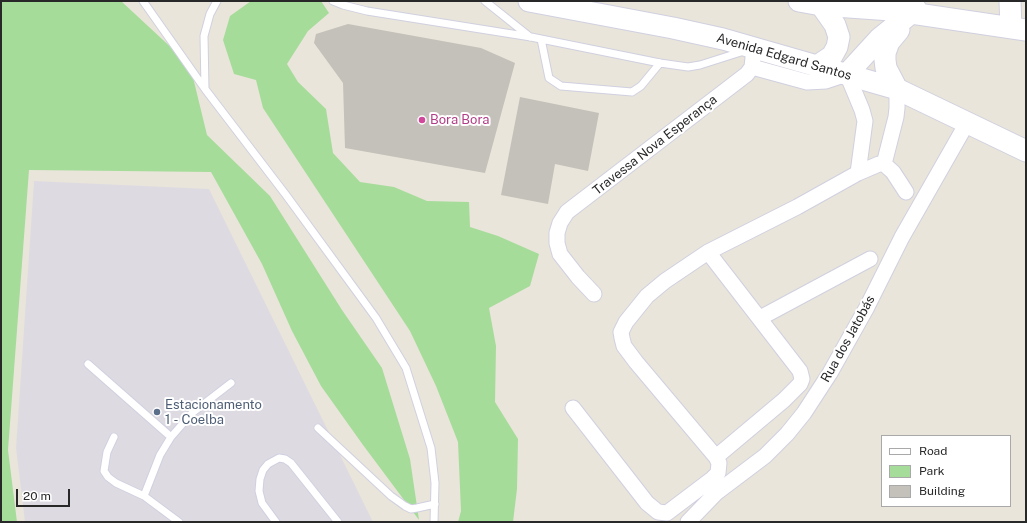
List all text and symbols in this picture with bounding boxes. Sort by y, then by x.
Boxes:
street label: Avenida Edgard Santos [715,30,853,84]
street label: Travessa Nova Esperança [590,92,720,198]
place label: Bora Bora [430,112,489,128]
marker: Bora Bora [417,115,427,125]
street label: Rua dos Jatobás [818,293,878,385]
place label: Estacionamento 1 - Coelba [165,397,262,428]
marker: Estacionamento 1 - Coelba [152,407,162,417]
legend [881,435,1011,507]
text: Road [919,444,947,458]
text: Park [919,464,945,478]
scale bar [18,481,72,507]
text: Building [919,484,965,498]
text: 20 m [23,489,51,503]

